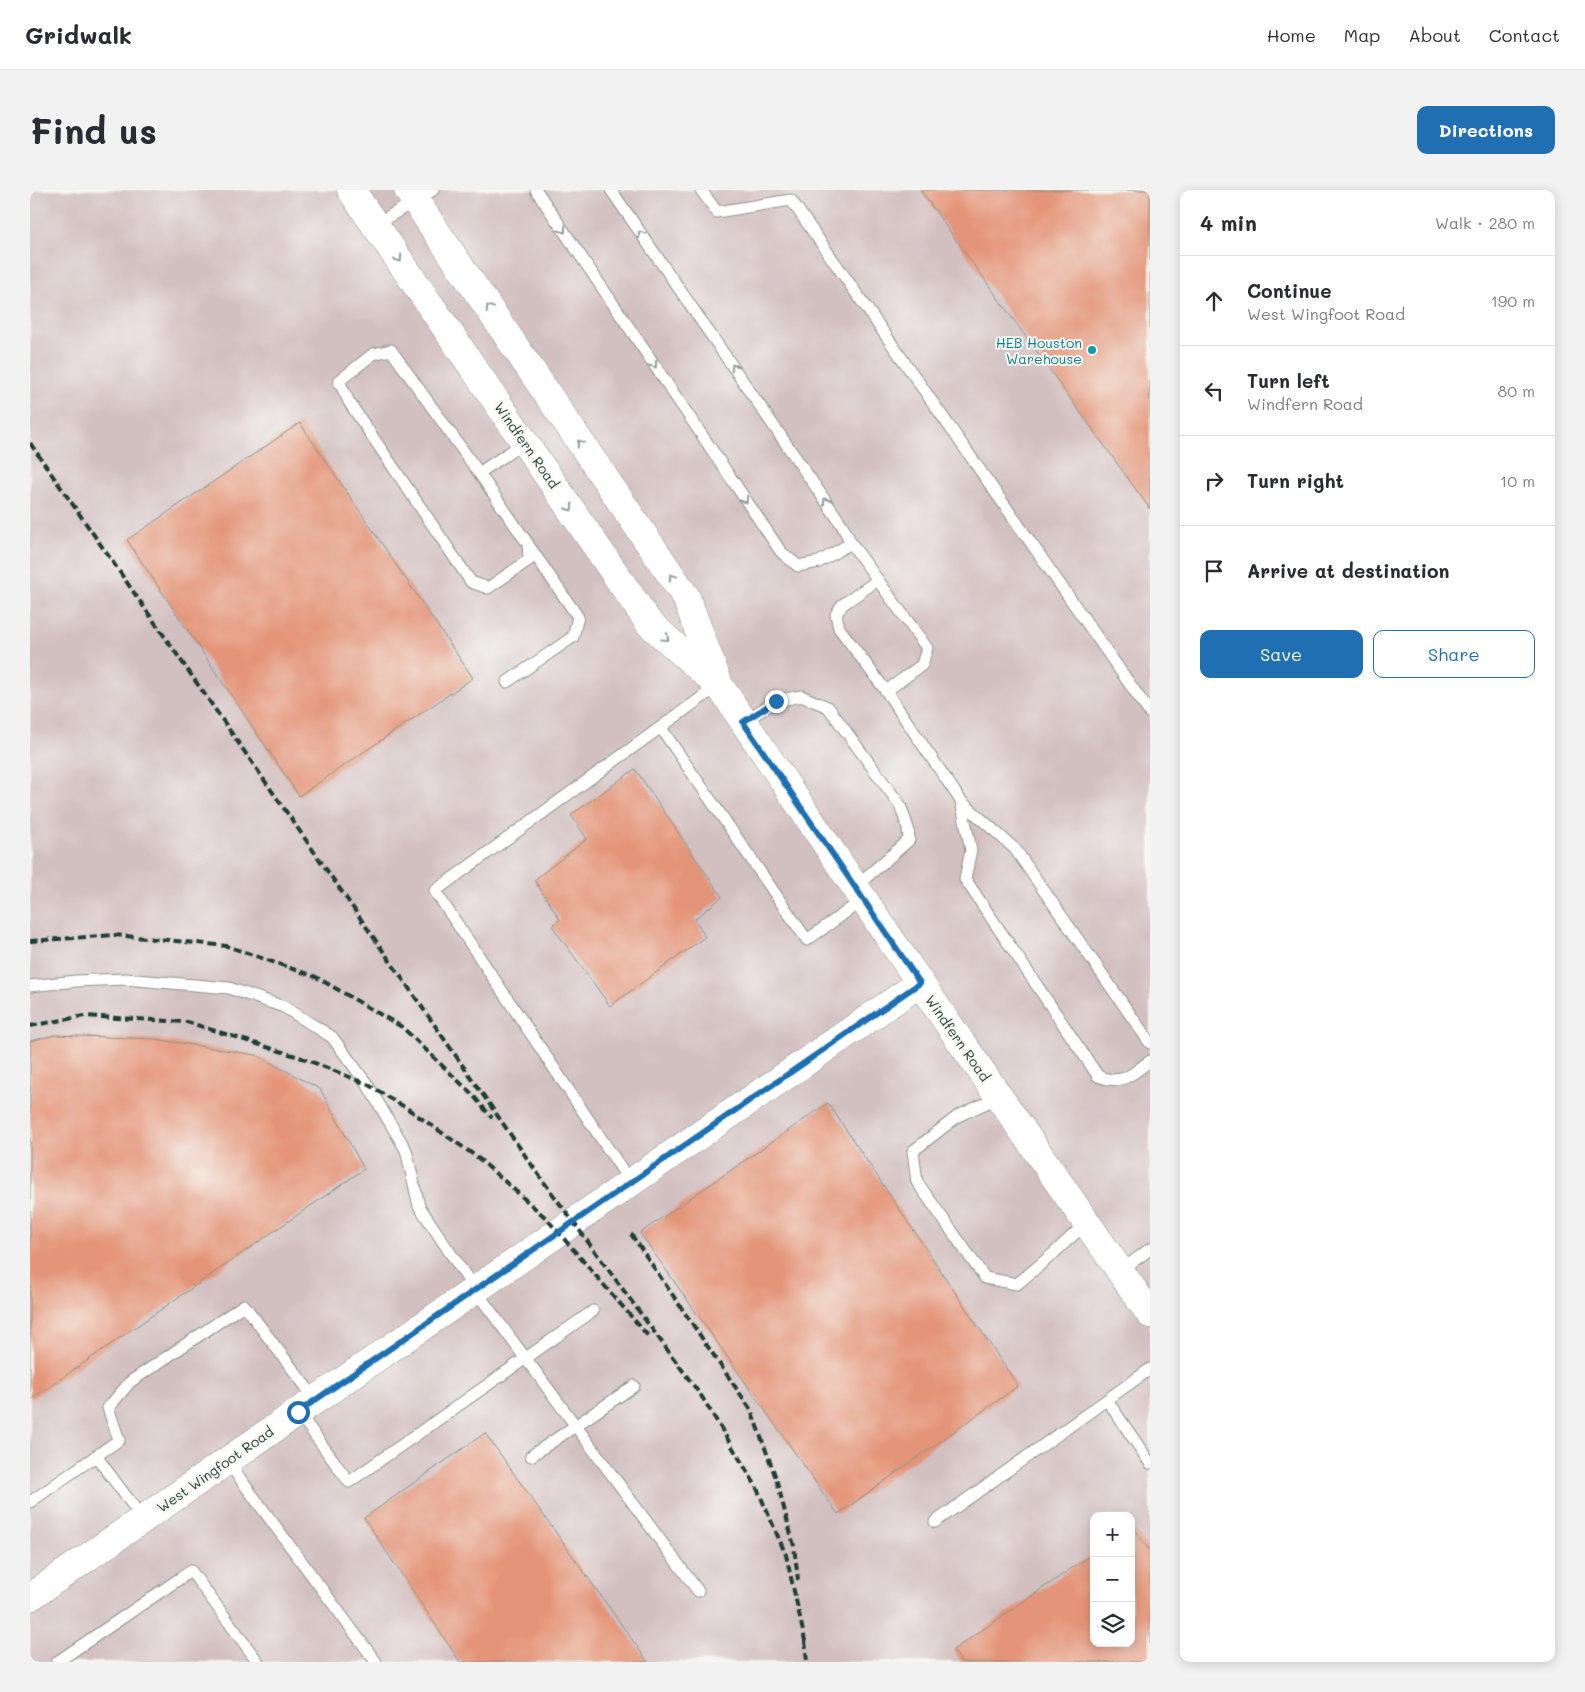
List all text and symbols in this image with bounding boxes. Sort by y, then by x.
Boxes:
text: Gridwalk [25,19,132,50]
text: Home [1267,23,1316,47]
text: Map [1344,23,1380,47]
text: About [1408,23,1461,47]
text: Contact [1489,23,1560,47]
button: Directions [1417,106,1555,154]
text: Find us [30,107,157,153]
text: 4 min [1200,209,1257,236]
text: Walk · 280 m [1435,212,1535,233]
one-way arrow [557,225,566,234]
one-way arrow [638,230,647,240]
one-way arrow [393,253,402,263]
text: Continue [1247,278,1332,303]
icon: ahead [1200,287,1228,315]
text: 190 m [1491,290,1535,311]
text: West Wingfoot Road [1247,303,1405,324]
one-way arrow [486,305,495,314]
place label: HEB Houston Warehouse [996,333,1082,368]
marker: HEB Houston Warehouse [1086,344,1098,356]
one-way arrow [648,359,657,369]
one-way arrow [731,364,740,373]
text: Turn left [1247,368,1330,393]
icon: left [1200,377,1228,405]
text: 80 m [1498,380,1535,401]
text: Windfern Road [1247,393,1363,414]
street label: Windfern Road [490,398,564,492]
one-way arrow [577,439,587,448]
icon: right [1200,467,1228,495]
text: Turn right [1247,468,1344,493]
text: 10 m [1500,470,1535,491]
one-way arrow [739,494,748,503]
one-way arrow [823,497,832,507]
one-way arrow [564,502,573,512]
icon: arrive [1200,557,1228,585]
text: Arrive at destination [1247,558,1450,583]
one-way arrow [669,573,678,582]
button: Save [1200,630,1363,678]
button: Share [1373,630,1535,678]
one-way arrow [661,633,670,642]
route end [765,690,788,713]
street label: Windfern Road [921,991,995,1085]
route start [287,1401,310,1424]
street label: West Wingfoot Road [153,1421,277,1516]
map controls [1090,1512,1135,1647]
button: + [1090,1512,1135,1557]
button: − [1090,1557,1135,1602]
button: layers [1090,1602,1135,1647]

